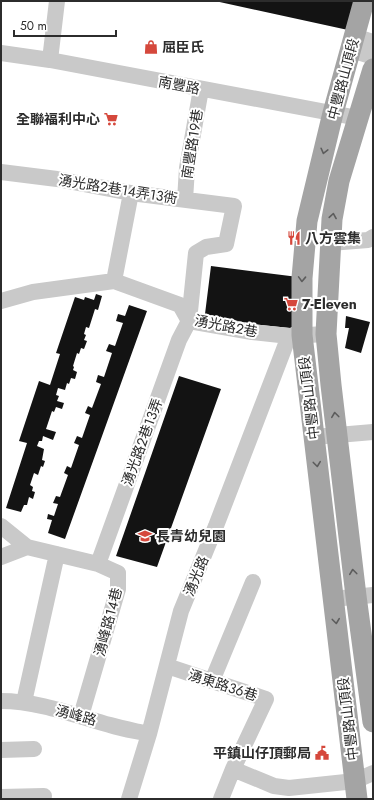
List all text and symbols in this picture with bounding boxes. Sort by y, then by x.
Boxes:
scale bar [14,12,116,38]
text: 50 m [20,17,47,35]
street label: 中豐路山頂段 [322,36,364,122]
place label: 屈臣氏 [162,37,204,57]
shop icon: 屈臣氏 [143,39,159,55]
street label: 南豐路 [156,71,202,99]
street label: 南豐路19巷 [177,108,207,180]
place label: 全聯福利中心 [16,109,100,129]
supermarket icon: 全聯福利中心 [103,111,119,127]
one-way arrow [320,148,328,155]
street label: 湧光路2巷14弄13衖 [57,170,179,208]
one-way arrow [328,213,337,219]
place label: 八方雲集 [305,228,361,248]
restaurant icon: 八方雲集 [286,230,302,246]
one-way arrow [298,276,307,282]
place label: 7-Eleven [302,294,357,314]
supermarket icon: 7-Eleven [283,296,299,312]
street label: 湧光路2巷 [193,310,259,342]
street label: 中豐路山頂段 [294,355,324,441]
street label: 湧光路2巷13弄 [117,395,167,489]
one-way arrow [331,412,340,418]
one-way arrow [312,461,321,467]
place label: 長青幼兒園 [156,526,226,546]
school or university icon: 長青幼兒園 [137,528,153,544]
street label: 湧光路 [179,553,213,599]
one-way arrow [349,569,358,575]
street label: 湧峰路14巷 [89,585,127,659]
one-way arrow [331,618,340,624]
street label: 湧東路36巷 [186,664,260,706]
street label: 中豐路山頂段 [333,676,363,762]
street label: 湧峰路 [53,700,99,730]
place label: 平鎮山仔頂郵局 [213,743,311,763]
public building icon: 平鎮山仔頂郵局 [314,745,330,761]

